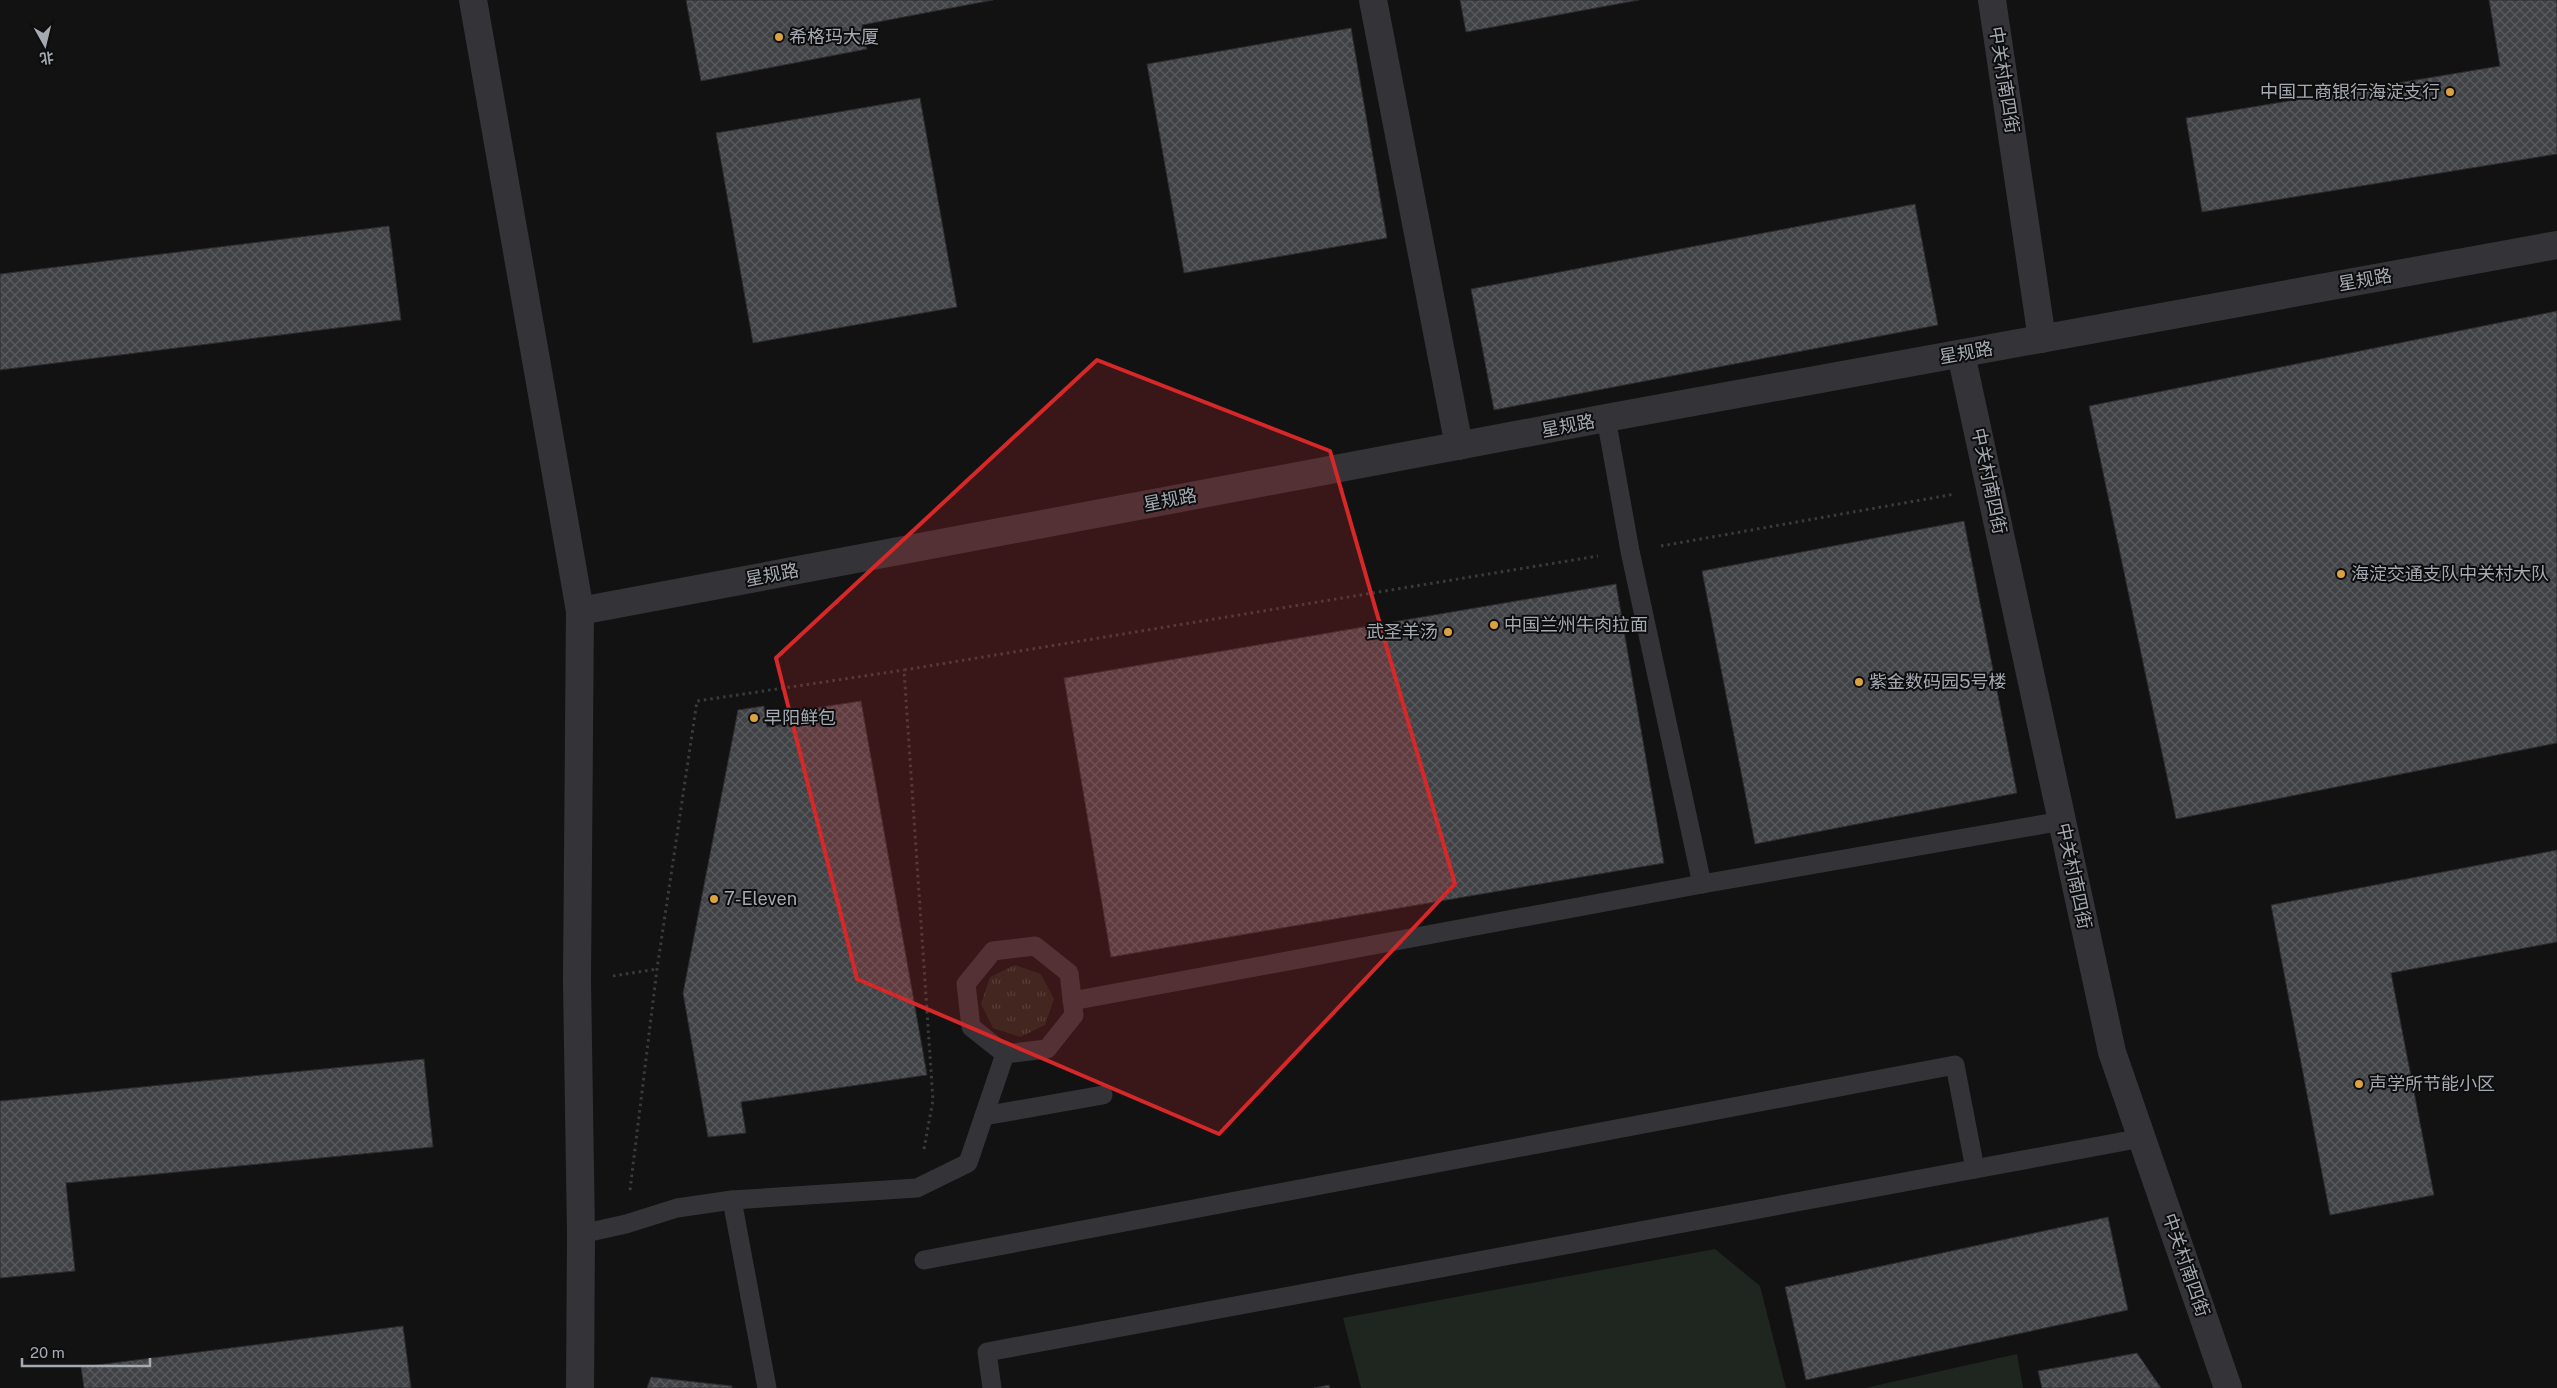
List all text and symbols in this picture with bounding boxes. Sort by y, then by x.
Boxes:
north arrow [20,20,70,70]
street label: 中关村南四街 [1986,25,2023,135]
place label: 希格玛大厦 [789,26,879,47]
marker: 希格玛大厦 [773,31,785,43]
text: 北 [39,49,55,67]
place label: 中国工商银行海淀支行 [2260,81,2440,102]
marker: 中国工商银行海淀支行 [2444,86,2456,98]
street label: 星规路 [2337,264,2393,295]
street label: 星规路 [1938,337,1994,368]
street label: 星规路 [1539,410,1596,441]
street label: 中关村南四街 [1968,426,2011,536]
street label: 星规路 [1141,484,1198,515]
street label: 星规路 [743,559,800,590]
place label: 海淀交通支队中关村大队 [2351,563,2549,584]
marker: 海淀交通支队中关村大队 [2335,568,2347,580]
place label: 中国兰州牛肉拉面 [1504,614,1648,635]
marker: 中国兰州牛肉拉面 [1488,619,1500,631]
place label: 武圣羊汤 [1366,621,1438,642]
marker: 武圣羊汤 [1442,626,1454,638]
place label: 紫金数码园5号楼 [1869,671,2007,692]
marker: 紫金数码园5号楼 [1853,676,1865,688]
place label: 早阳鲜包 [764,707,836,728]
marker: 早阳鲜包 [748,712,760,724]
street label: 中关村南四街 [2053,821,2096,931]
place label: 7-Eleven [724,888,797,909]
marker: 7-Eleven [708,893,720,905]
place label: 声学所节能小区 [2369,1073,2495,1094]
marker: 声学所节能小区 [2353,1078,2365,1090]
street label: 中关村南四街 [2159,1210,2214,1319]
scale bar [22,1336,150,1368]
text: 20 m [30,1344,65,1361]

